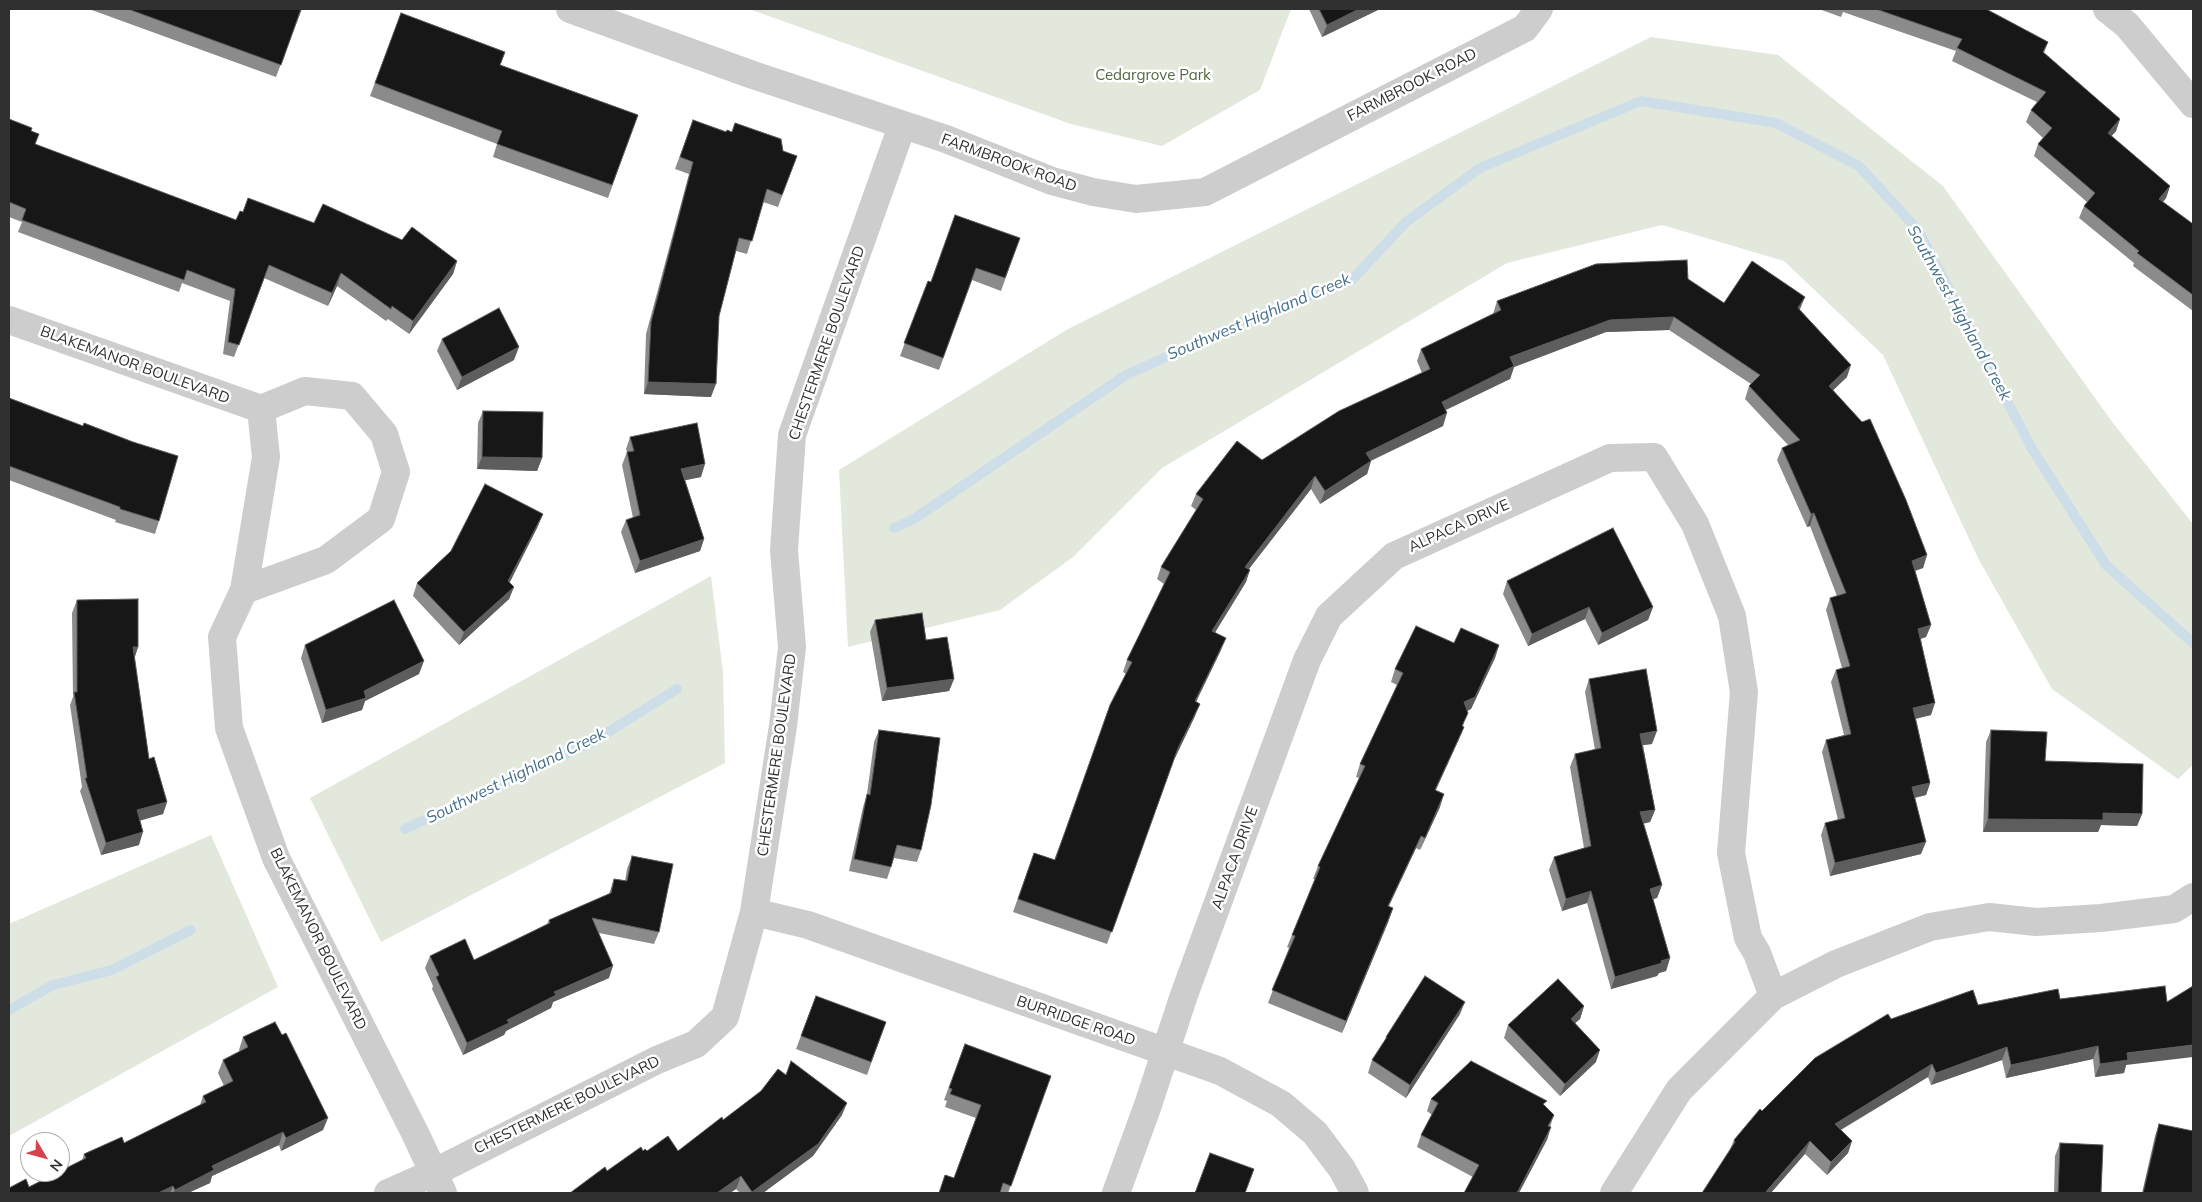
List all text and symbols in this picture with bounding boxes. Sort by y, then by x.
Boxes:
street label: FARMBROOK ROAD [1344,45,1480,125]
park label: Cedargrove Park [1095,66,1211,84]
street label: FARMBROOK ROAD [939,130,1079,196]
water label: Southwest Highland Creek [1903,222,2015,404]
street label: CHESTERMERE BOULEVARD [785,243,869,443]
water label: Southwest Highland Creek [1164,270,1354,364]
street label: BLAKEMANOR BOULEVARD [38,322,232,408]
street label: ALPACA DRIVE [1406,496,1512,556]
street label: CHESTERMERE BOULEVARD [754,652,800,858]
water label: Southwest Highland Creek [423,724,609,828]
street label: ALPACA DRIVE [1208,804,1262,912]
street label: BLAKEMANOR BOULEVARD [266,845,370,1033]
street label: BURRIDGE ROAD [1014,992,1138,1050]
street label: CHESTERMERE BOULEVARD [471,1052,663,1158]
north arrow [20,1132,70,1182]
text: N [46,1156,67,1175]

